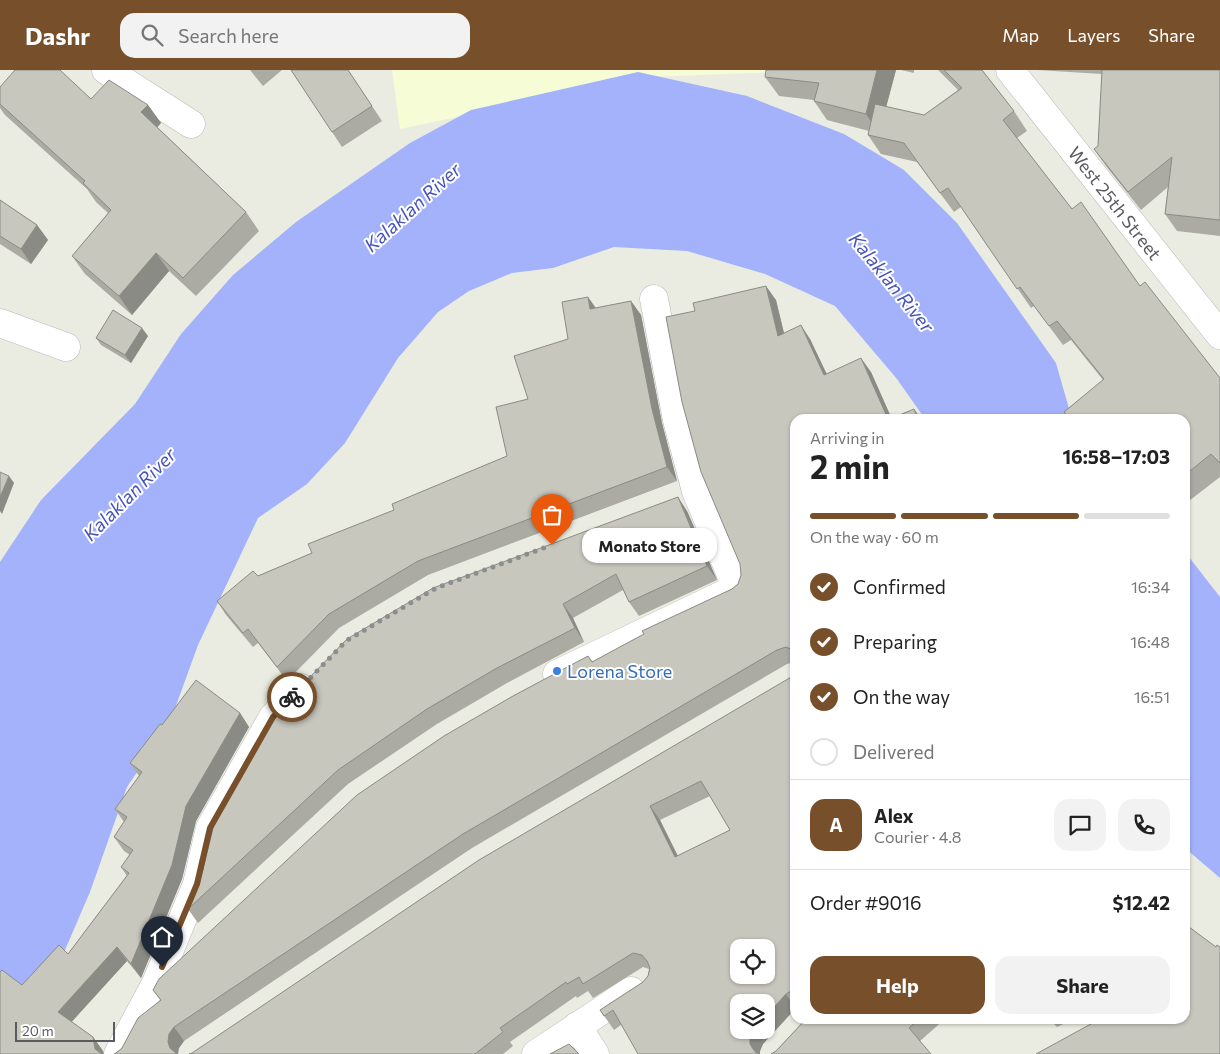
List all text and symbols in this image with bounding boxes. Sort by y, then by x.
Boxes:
search box [120,13,470,58]
text: Dashr [25,21,90,50]
icon: search [138,21,166,49]
text: Search here [178,24,279,47]
text: Map [1002,24,1039,46]
text: Layers [1067,24,1120,46]
text: Share [1148,24,1195,46]
street label: West 25th Street [1064,142,1166,264]
water label: Kalaklan River [359,157,466,256]
water label: Kalaklan River [845,227,940,338]
text: Arriving in [810,428,884,447]
water label: Kalaklan River [78,442,181,545]
text: 16:58–17:03 [1063,445,1170,468]
text: 2 min [810,446,890,486]
pin [531,494,573,545]
icon: bag [538,501,566,529]
text: On the way · 60 m [810,527,939,546]
callout: Monato Store [582,528,717,562]
text: Monato Store [598,536,701,555]
icon: check [810,573,838,601]
text: Confirmed [853,575,946,598]
text: 16:34 [1131,577,1170,596]
icon: check [810,628,838,656]
text: Preparing [853,630,937,653]
text: 16:48 [1130,632,1170,651]
place label: Lorena Store [567,660,672,682]
marker: Lorena Store [551,665,563,677]
courier [267,672,317,722]
icon: bike [278,683,306,711]
icon: check [810,683,838,711]
text: On the way [853,685,950,708]
text: 16:51 [1134,687,1170,706]
text: Delivered [853,740,934,763]
button: chat [1054,799,1106,851]
button: phone [1118,799,1170,851]
text: Alex [874,804,914,827]
text: A [829,813,843,836]
text: Courier · 4.8 [874,827,961,846]
text: Order #9016 [810,891,922,914]
text: $12.42 [1112,891,1170,914]
pin [141,916,183,967]
icon: home [148,923,176,951]
map controls [730,939,775,1039]
button: locate [730,939,775,984]
button: Help [810,956,985,1014]
button: Share [995,956,1170,1014]
button: layers [730,994,775,1039]
scale bar [15,1019,115,1042]
text: 20 m [22,1022,54,1039]

